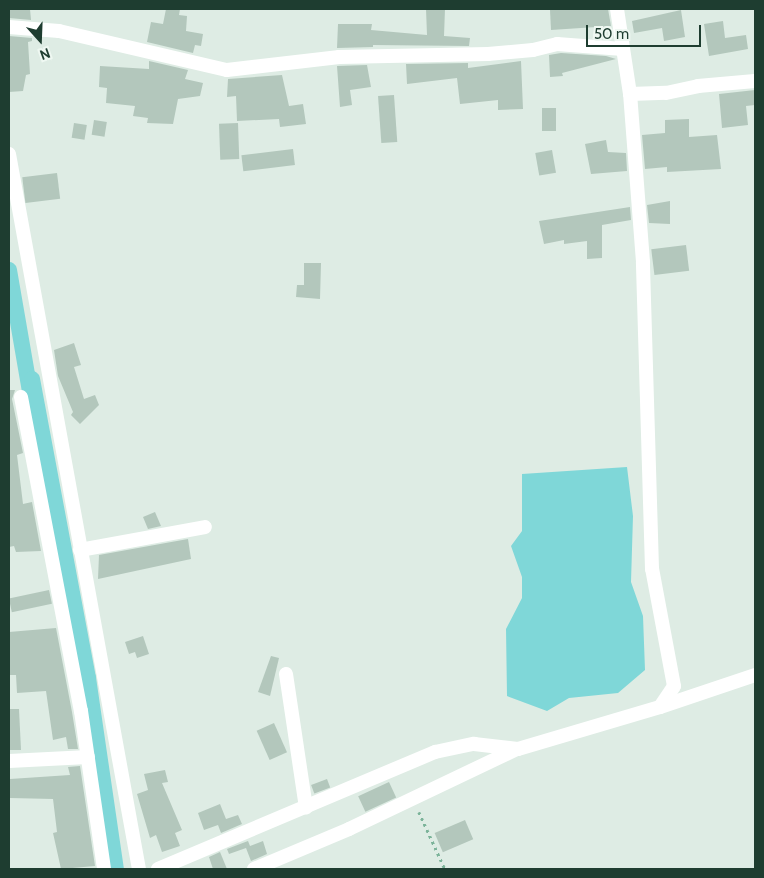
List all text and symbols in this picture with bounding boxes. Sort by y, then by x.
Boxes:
north arrow [15,15,65,65]
scale bar [589,15,704,47]
text: 50 m [594,25,629,43]
text: N [37,44,53,64]

